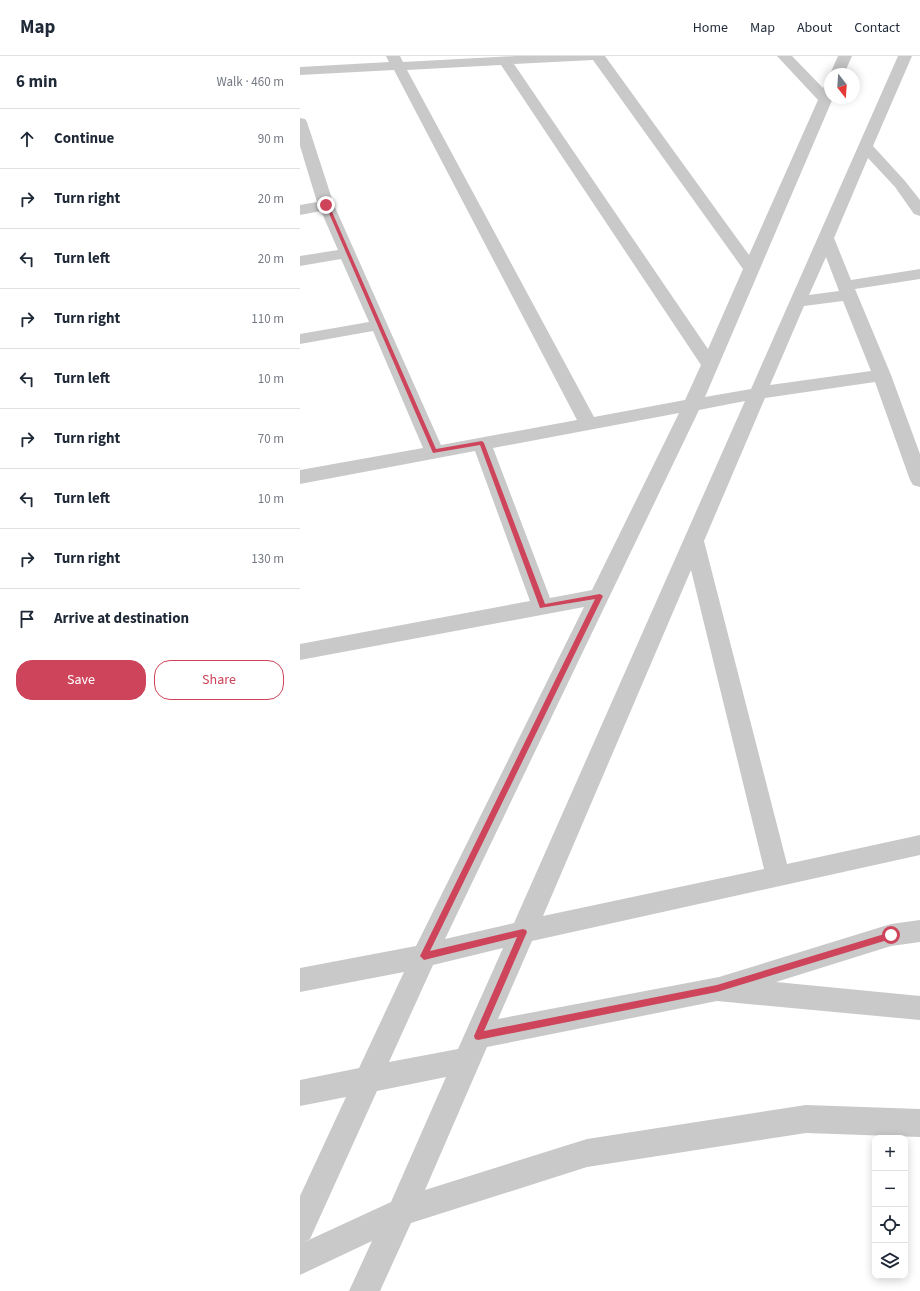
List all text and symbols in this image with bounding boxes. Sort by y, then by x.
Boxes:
text: Map [20,14,55,41]
text: Home [693,18,728,38]
text: Map [750,18,775,38]
text: About [797,18,832,38]
text: Contact [854,18,900,38]
north arrow [824,68,860,104]
text: 6 min [16,70,57,94]
text: Walk · 460 m [216,73,284,91]
icon: ahead [16,128,38,150]
text: Continue [54,128,114,149]
text: 90 m [258,130,284,148]
icon: right [16,188,38,210]
text: Turn right [54,188,120,209]
text: 20 m [258,190,284,208]
route end [317,196,335,214]
icon: left [16,248,38,270]
text: Turn left [54,248,110,269]
text: 20 m [258,250,284,268]
icon: right [16,308,38,330]
text: Turn right [54,308,120,329]
text: 110 m [251,310,284,328]
icon: left [16,368,38,390]
text: Turn left [54,368,110,389]
text: 10 m [258,370,284,388]
icon: right [16,428,38,450]
text: Turn right [54,428,120,449]
text: 70 m [258,430,284,448]
icon: left [16,488,38,510]
text: Turn left [54,488,110,509]
text: 10 m [258,490,284,508]
icon: right [16,548,38,570]
text: Turn right [54,548,120,569]
text: 130 m [251,550,284,568]
icon: arrive [16,608,38,630]
text: Arrive at destination [54,608,189,629]
button: Save [16,660,146,700]
button: Share [154,660,284,700]
route start [882,926,900,944]
map controls [872,1135,908,1279]
button: + [872,1135,908,1171]
button: − [872,1171,908,1207]
button: locate [872,1207,908,1243]
button: layers [872,1243,908,1279]

